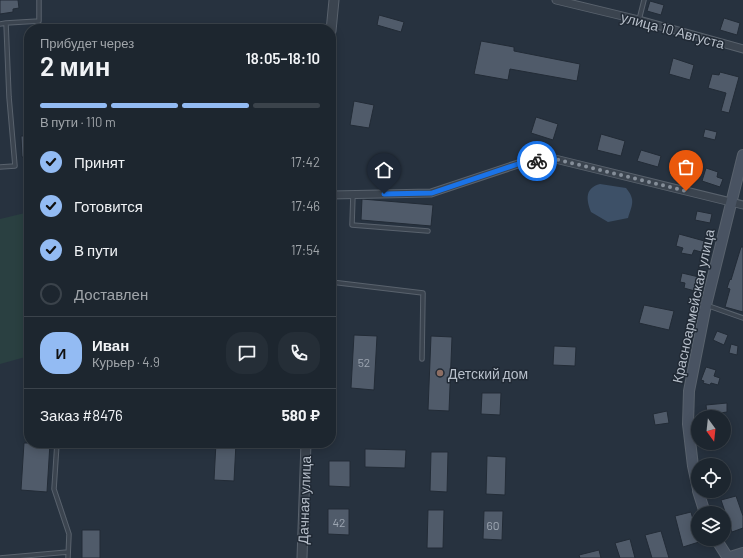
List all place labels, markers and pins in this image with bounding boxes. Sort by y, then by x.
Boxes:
pin [669,150,703,191]
pin [367,153,401,194]
place label: Детский дом [448,365,528,382]
marker: Детский дом [435,368,445,378]

